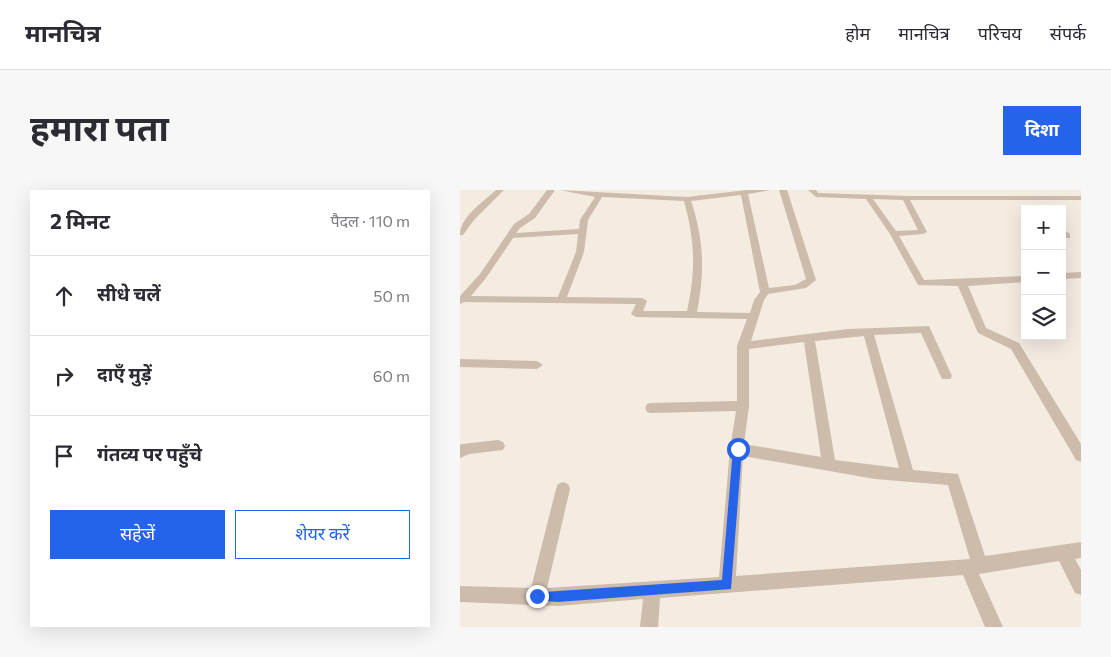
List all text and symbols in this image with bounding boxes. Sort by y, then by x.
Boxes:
text: मानचित्र [25,18,101,47]
text: होम [845,22,870,44]
text: मानचित्र [898,22,950,44]
text: परिचय [978,22,1022,44]
text: संपर्क [1050,22,1086,44]
text: हमारा पता [30,105,169,148]
button: दिशा [1003,106,1081,155]
map controls [1021,205,1066,340]
button: + [1021,205,1066,250]
text: 2 मिनट [50,208,110,233]
text: पैदल · 110 m [331,211,410,230]
button: − [1021,250,1066,295]
icon: ahead [50,282,78,310]
text: सीधे चलें [97,282,161,305]
text: 50 m [373,286,410,305]
button: layers [1021,295,1066,340]
icon: right [50,362,78,390]
text: दाएँ मुड़ें [97,362,152,385]
text: 60 m [373,366,410,385]
route start [727,438,750,461]
icon: arrive [50,442,78,470]
text: गंतव्य पर पहुँचे [97,442,202,465]
button: सहेजें [50,510,225,559]
button: शेयर करें [235,510,410,559]
route end [526,585,549,608]

